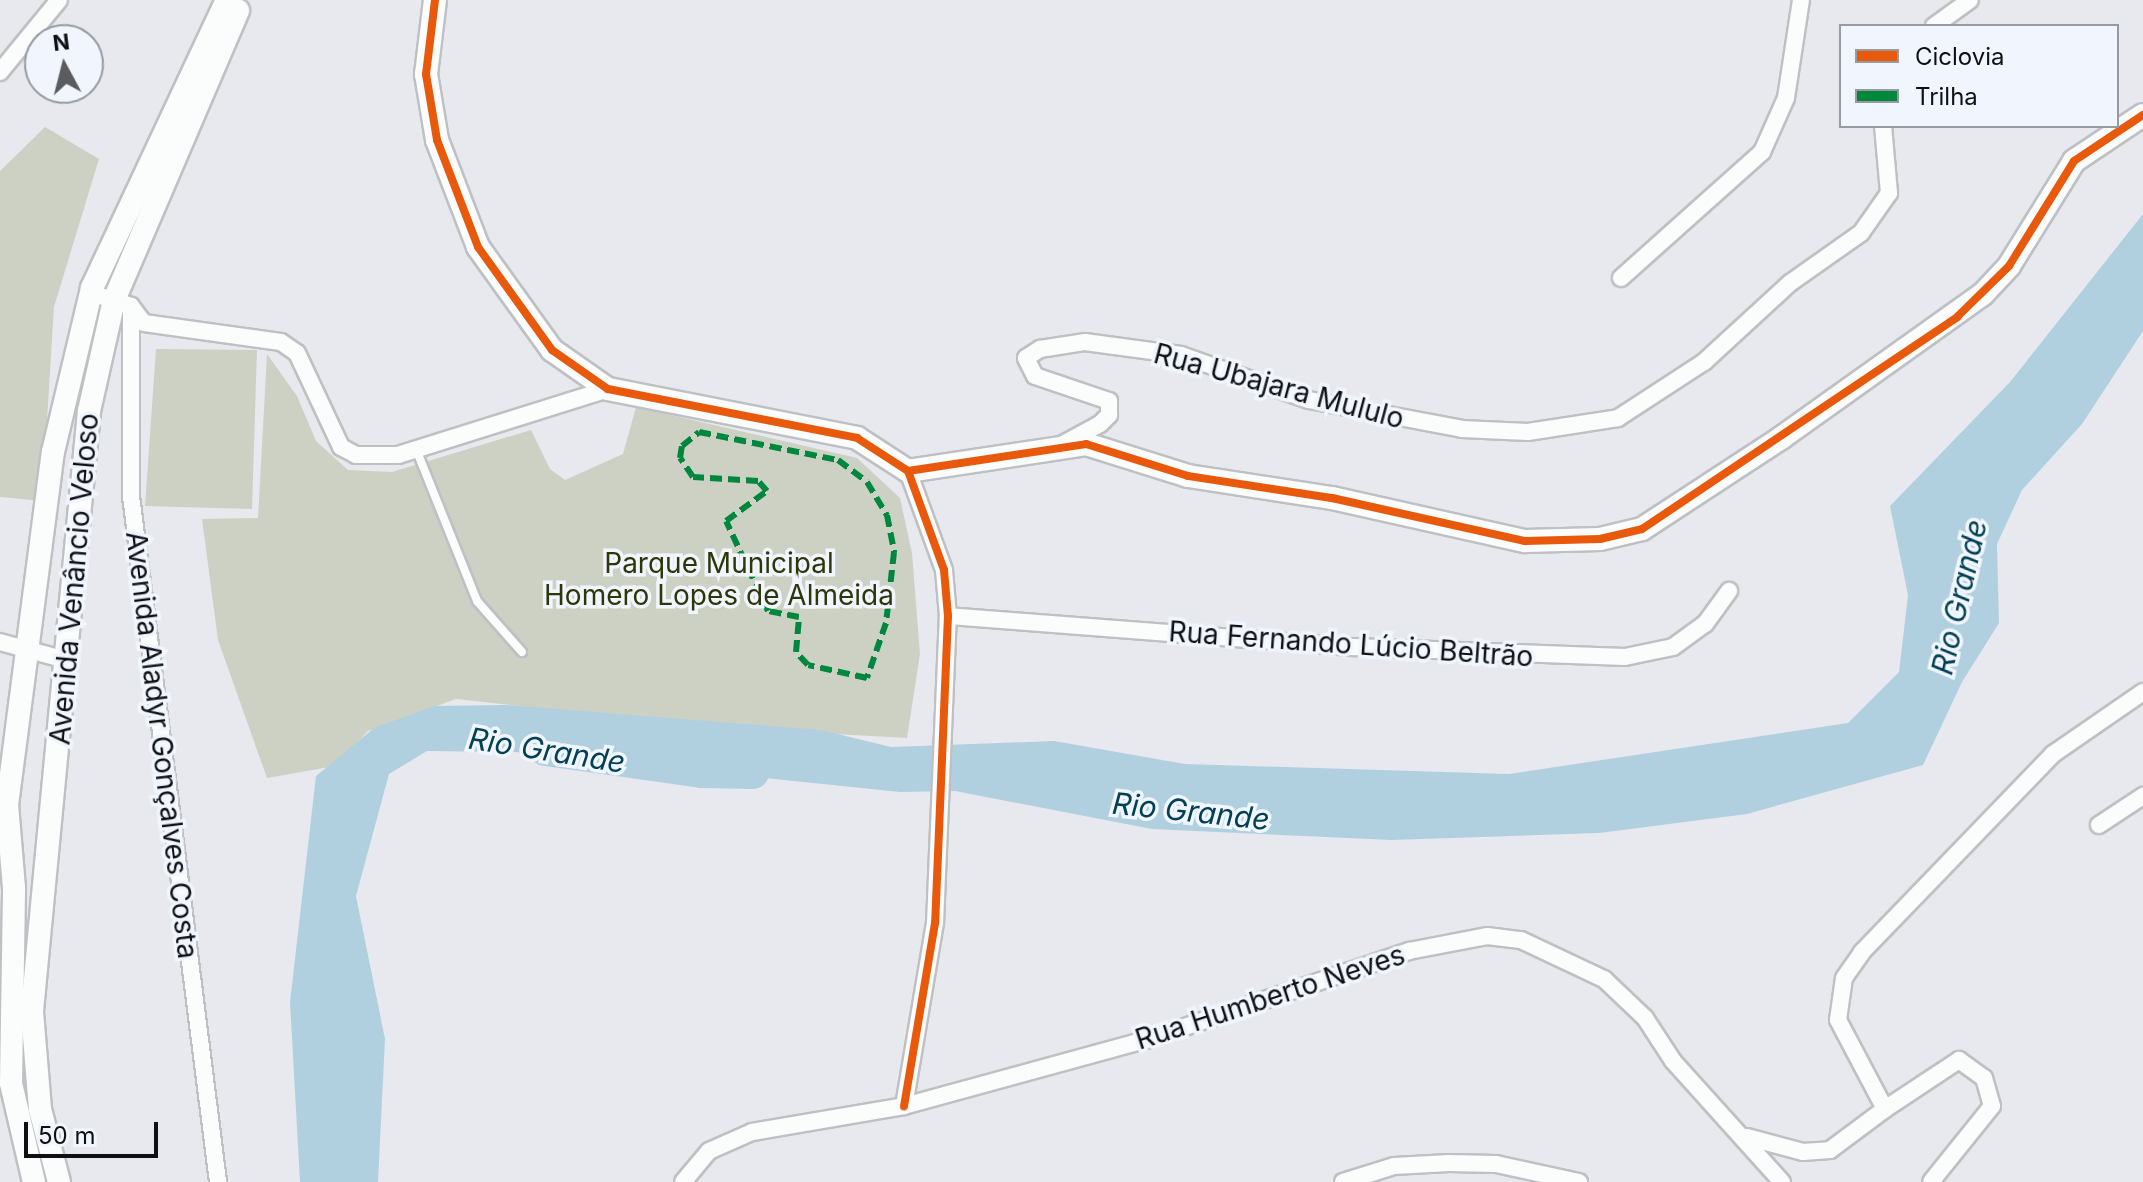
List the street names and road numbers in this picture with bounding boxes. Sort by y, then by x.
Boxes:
street label: Rua Ubajara Mululo [1150,336,1408,436]
street label: Avenida Venâncio Veloso [43,412,105,746]
street label: Avenida Aladyr Gonçalves Costa [119,529,205,961]
street label: Rua Fernando Lúcio Beltrão [1168,614,1534,674]
street label: Rua Humberto Neves [1131,938,1409,1056]

